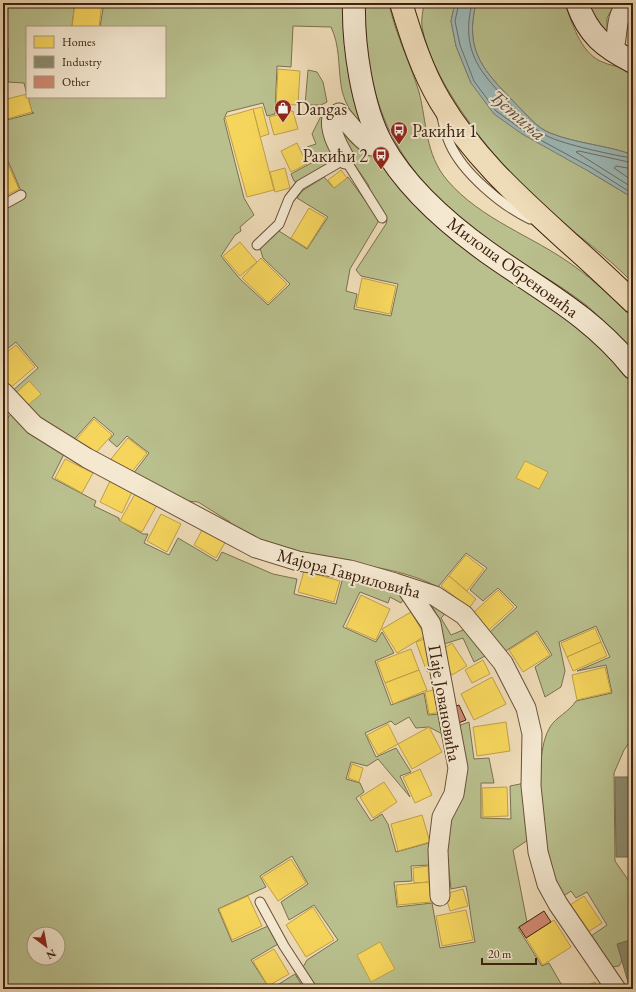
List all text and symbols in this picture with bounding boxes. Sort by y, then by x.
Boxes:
legend [26,26,166,98]
text: Homes [62,34,96,50]
text: Industry [62,54,102,70]
text: Other [62,74,90,90]
water label: Ђетиња [485,84,551,146]
place label: Dangas [296,97,347,120]
shop icon: Dangas [273,98,293,123]
place label: Ракићи 1 [412,119,477,142]
bus stop icon: Ракићи 1 [389,120,409,145]
place label: Ракићи 2 [303,144,368,167]
bus stop icon: Ракићи 2 [371,145,391,170]
street label: Милоша Обреновића [443,212,584,323]
street label: Мајора Гавриловића [275,543,424,603]
street label: Паје Јовановића [423,643,467,764]
north arrow [26,926,66,966]
scale bar [482,940,536,966]
text: N [44,946,59,963]
text: 20 m [488,946,512,962]

